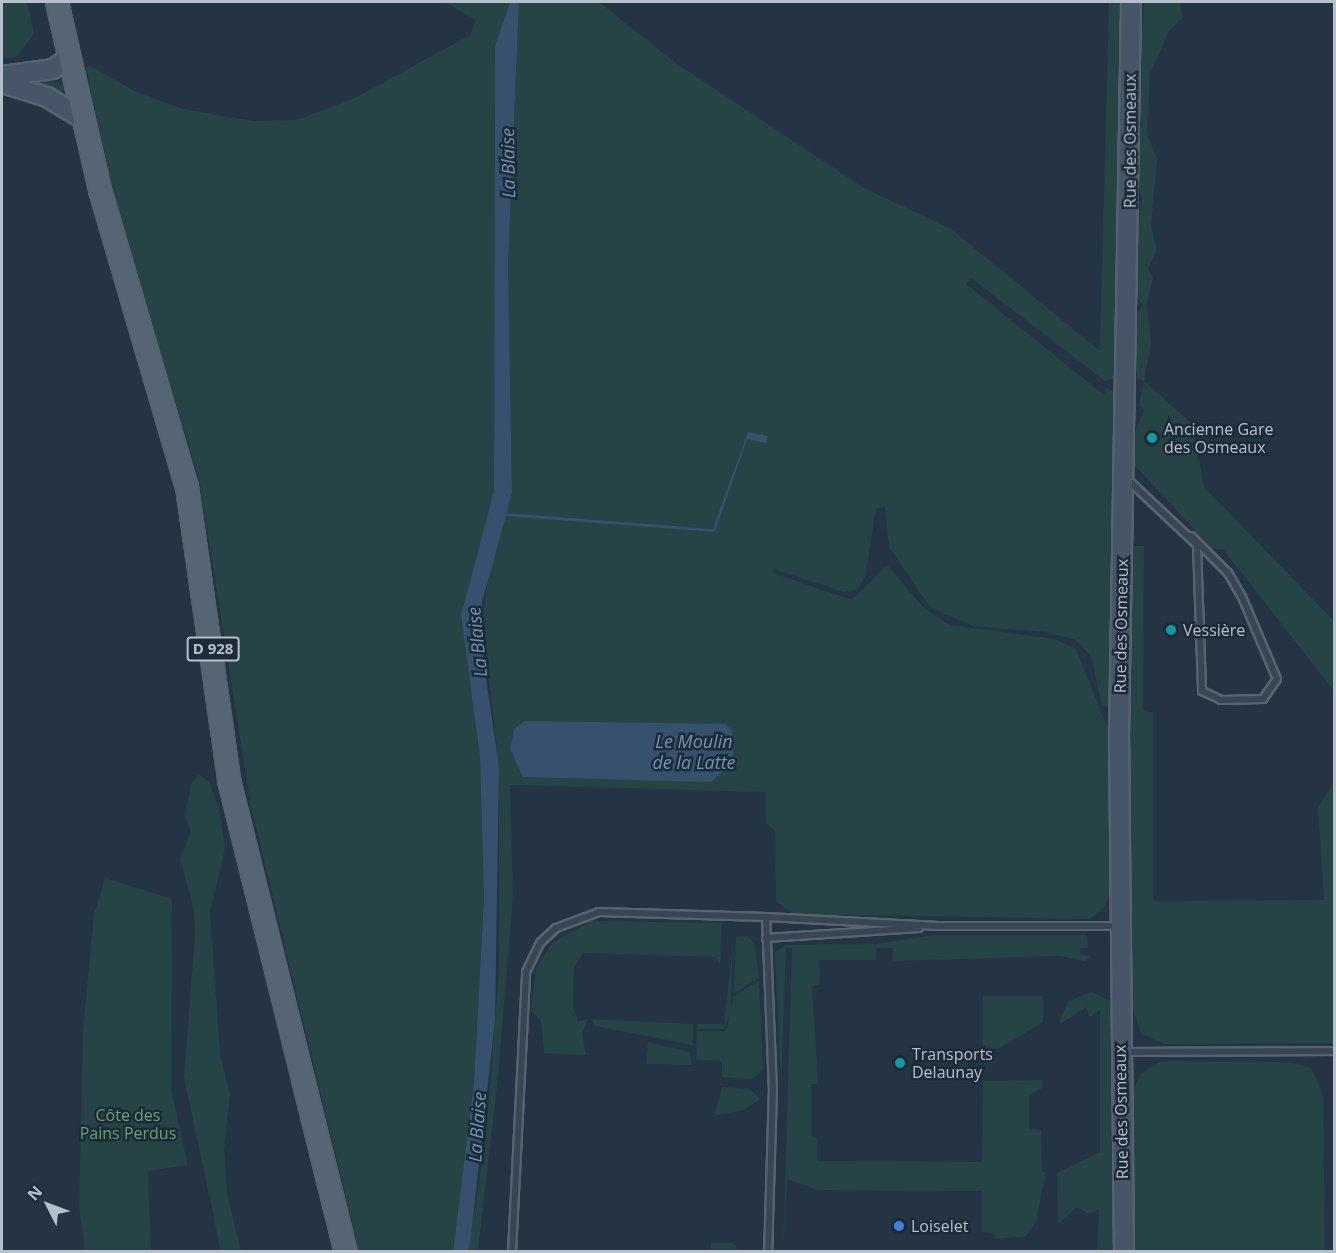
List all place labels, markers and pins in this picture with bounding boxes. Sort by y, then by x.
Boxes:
place label: Ancienne Gare des Osmeaux [1164,419,1273,457]
marker: Ancienne Gare des Osmeaux [1145,431,1159,445]
place label: Vessière [1183,620,1245,640]
marker: Vessière [1164,623,1178,637]
place label: Transports Delaunay [912,1044,993,1082]
marker: Transports Delaunay [893,1056,907,1070]
place label: Loiselet [911,1216,968,1236]
marker: Loiselet [892,1219,906,1233]

